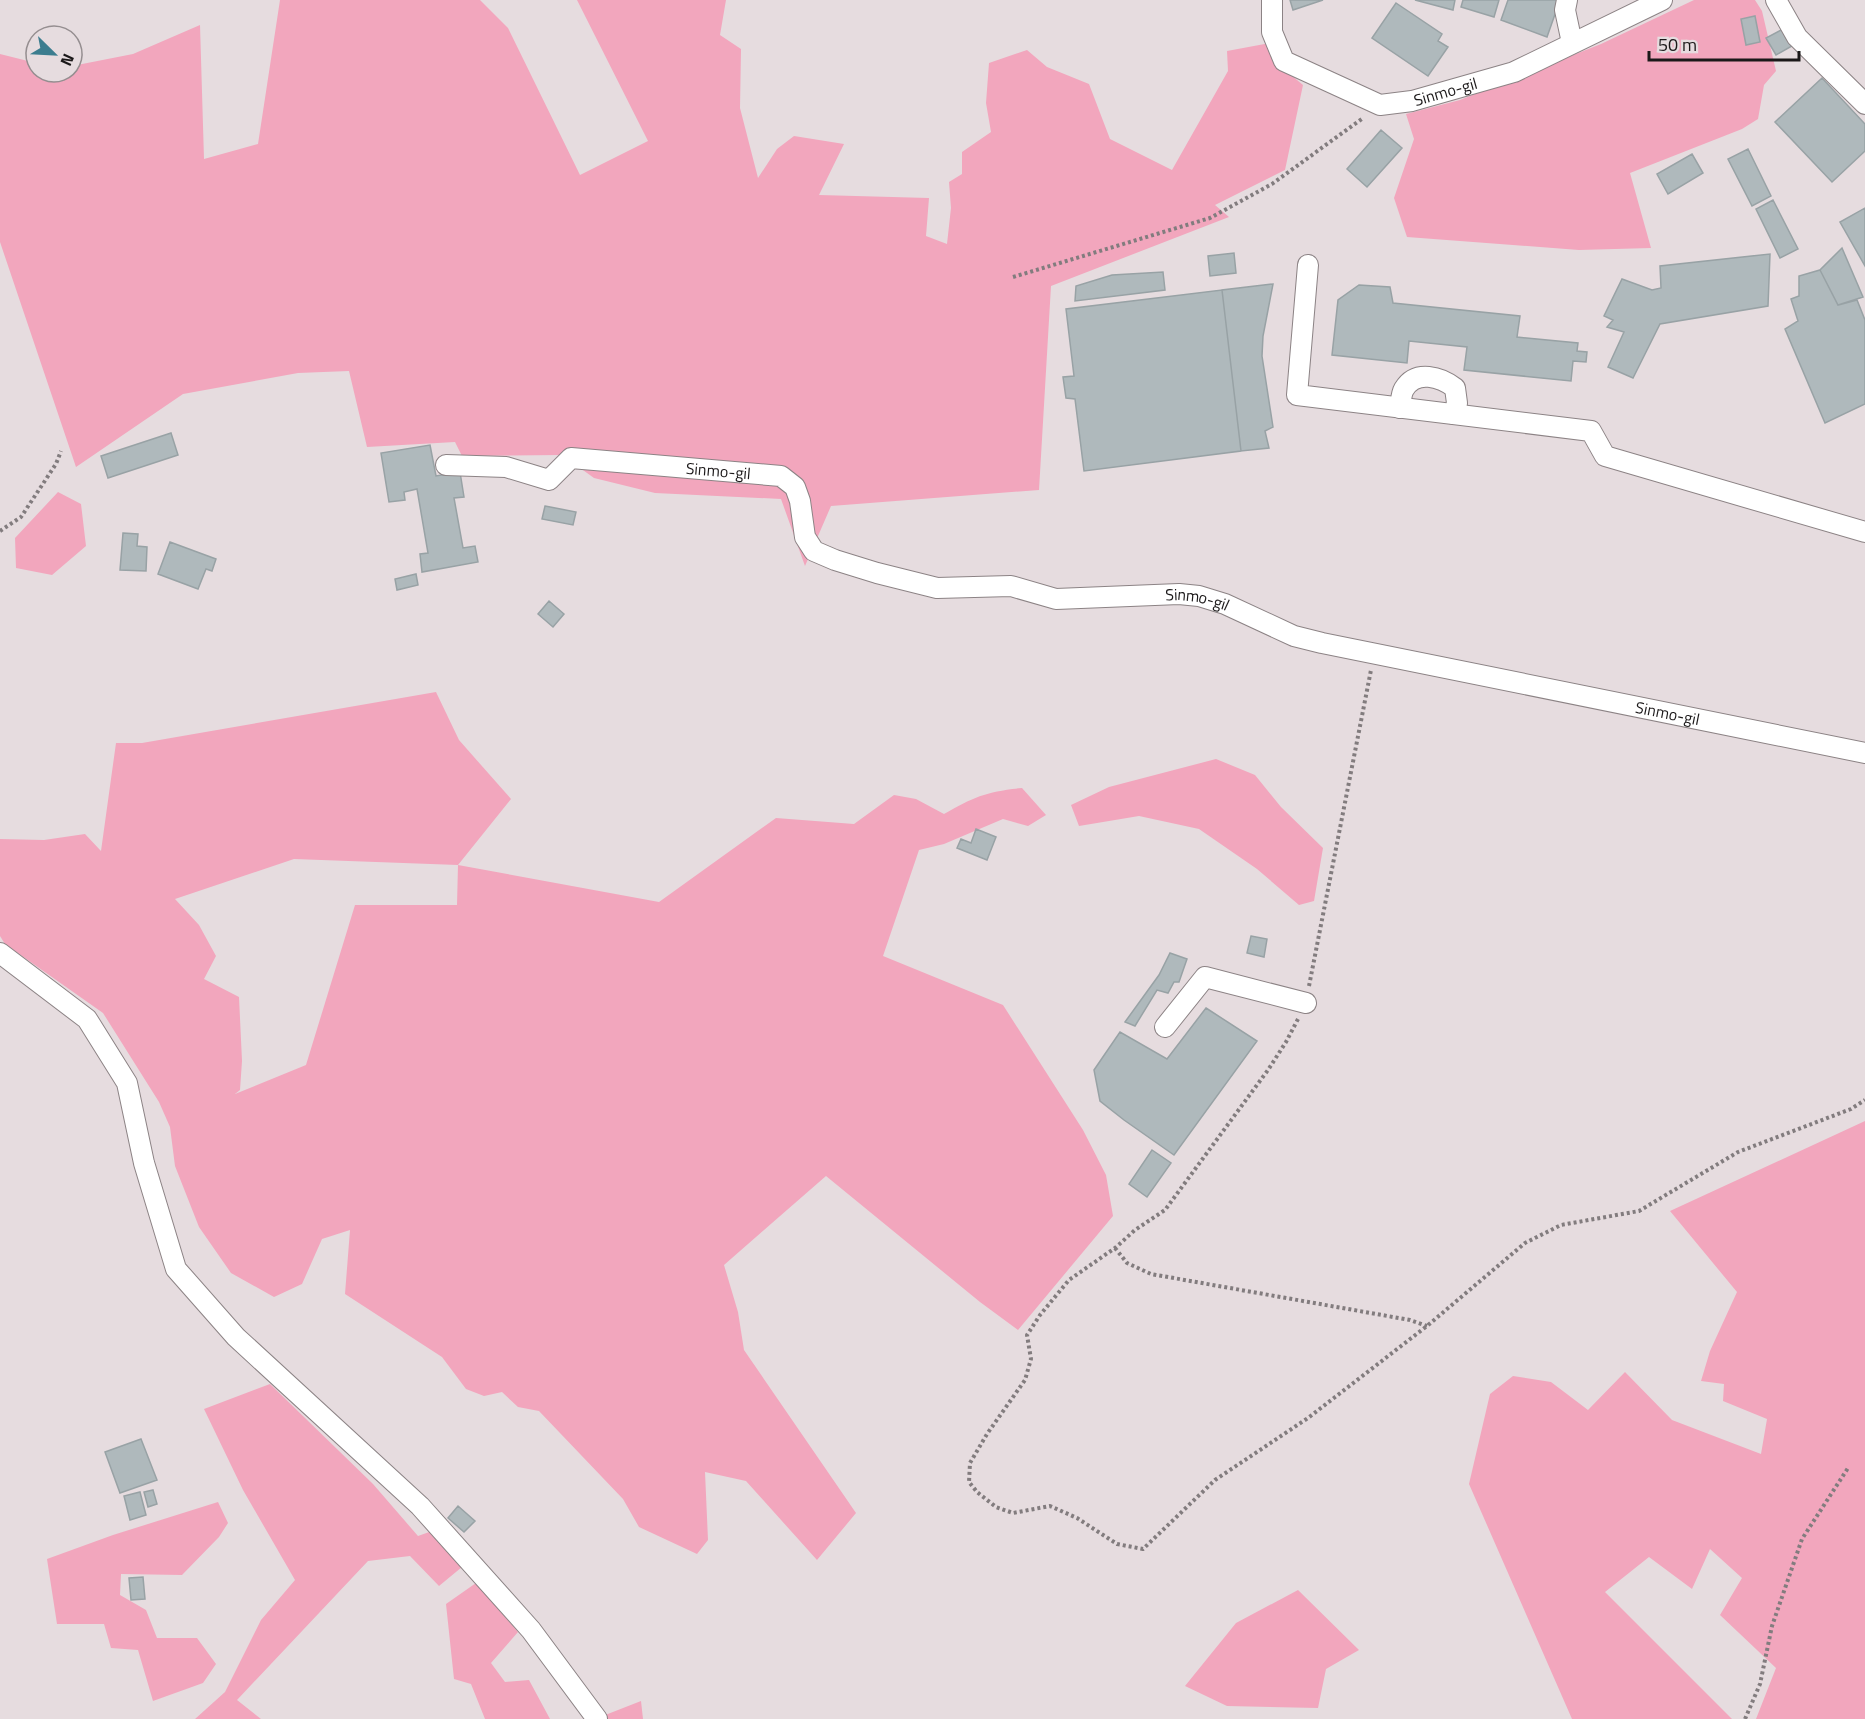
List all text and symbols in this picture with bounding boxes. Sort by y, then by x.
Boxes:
north arrow [24,24,84,84]
scale bar [1649,24,1799,62]
text: 50 m [1658,31,1697,58]
text: N [54,50,81,70]
street label: Sinmo-gil [1411,71,1480,112]
street label: Sinmo-gil [685,456,752,485]
street label: Sinmo-gil [1165,582,1234,617]
street label: Sinmo-gil [1633,695,1702,731]

